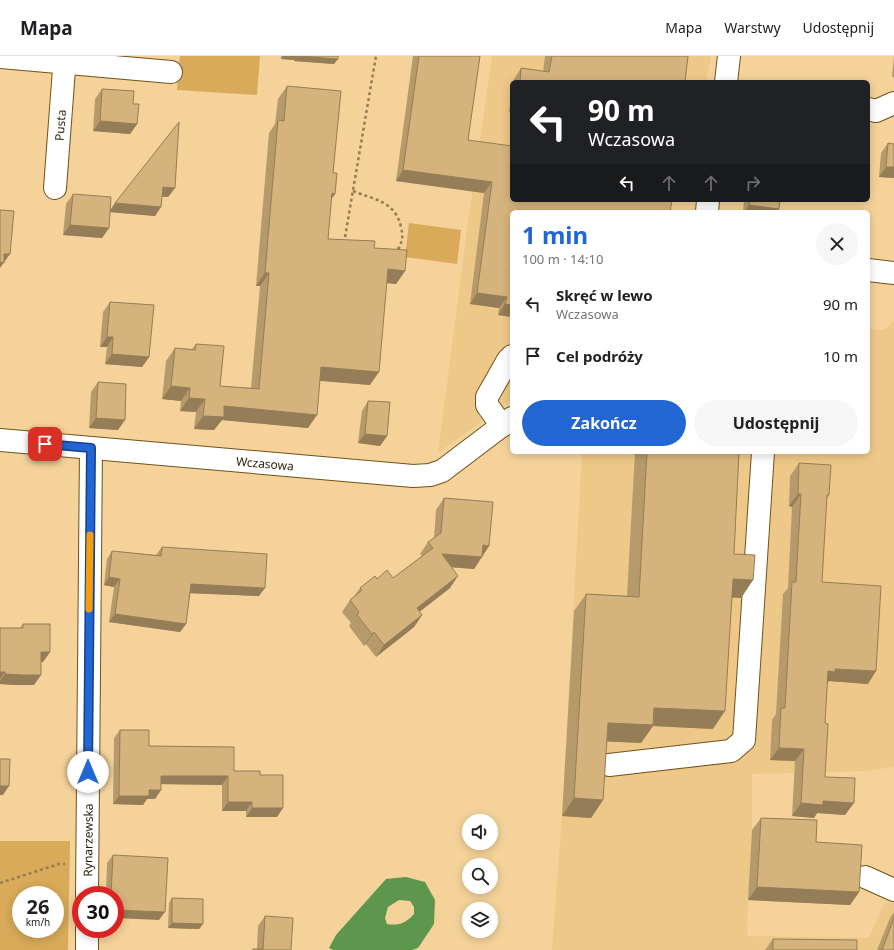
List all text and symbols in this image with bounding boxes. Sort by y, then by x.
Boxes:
text: Mapa [20,15,73,41]
text: Mapa [665,18,702,37]
text: Warstwy [724,18,781,37]
text: Udostępnij [803,18,874,37]
text: 90 m [588,91,655,129]
icon: left [522,96,574,148]
street label: Pusta [50,109,69,142]
text: Wczasowa [588,127,675,151]
icon: left [616,172,638,194]
icon: ahead [658,172,680,194]
icon: ahead [700,172,722,194]
icon: right [742,172,764,194]
text: 1 min [522,218,588,251]
button: close [816,223,858,265]
text: 100 m · 14:10 [522,250,603,268]
text: Skręć w lewo [556,285,653,305]
icon: left [522,293,544,315]
text: 90 m [823,294,858,314]
text: Wczasowa [556,305,619,323]
icon: arrive [522,345,544,367]
text: Cel podróży [556,346,643,366]
text: 10 m [823,346,858,366]
button: Zakończ [522,400,686,446]
button: Udostępnij [694,400,858,446]
pin [28,427,62,461]
icon: arrive [34,433,56,455]
street label: Wczasowa [235,452,295,474]
position arrow [67,751,109,793]
street label: Rynarzewska [79,803,96,877]
map controls [462,814,498,938]
button: sound [462,814,498,850]
button: search [462,858,498,894]
speed limit sign: 30 [72,886,124,938]
text: 26 [27,893,49,920]
button: layers [462,902,498,938]
text: km/h [26,915,50,929]

